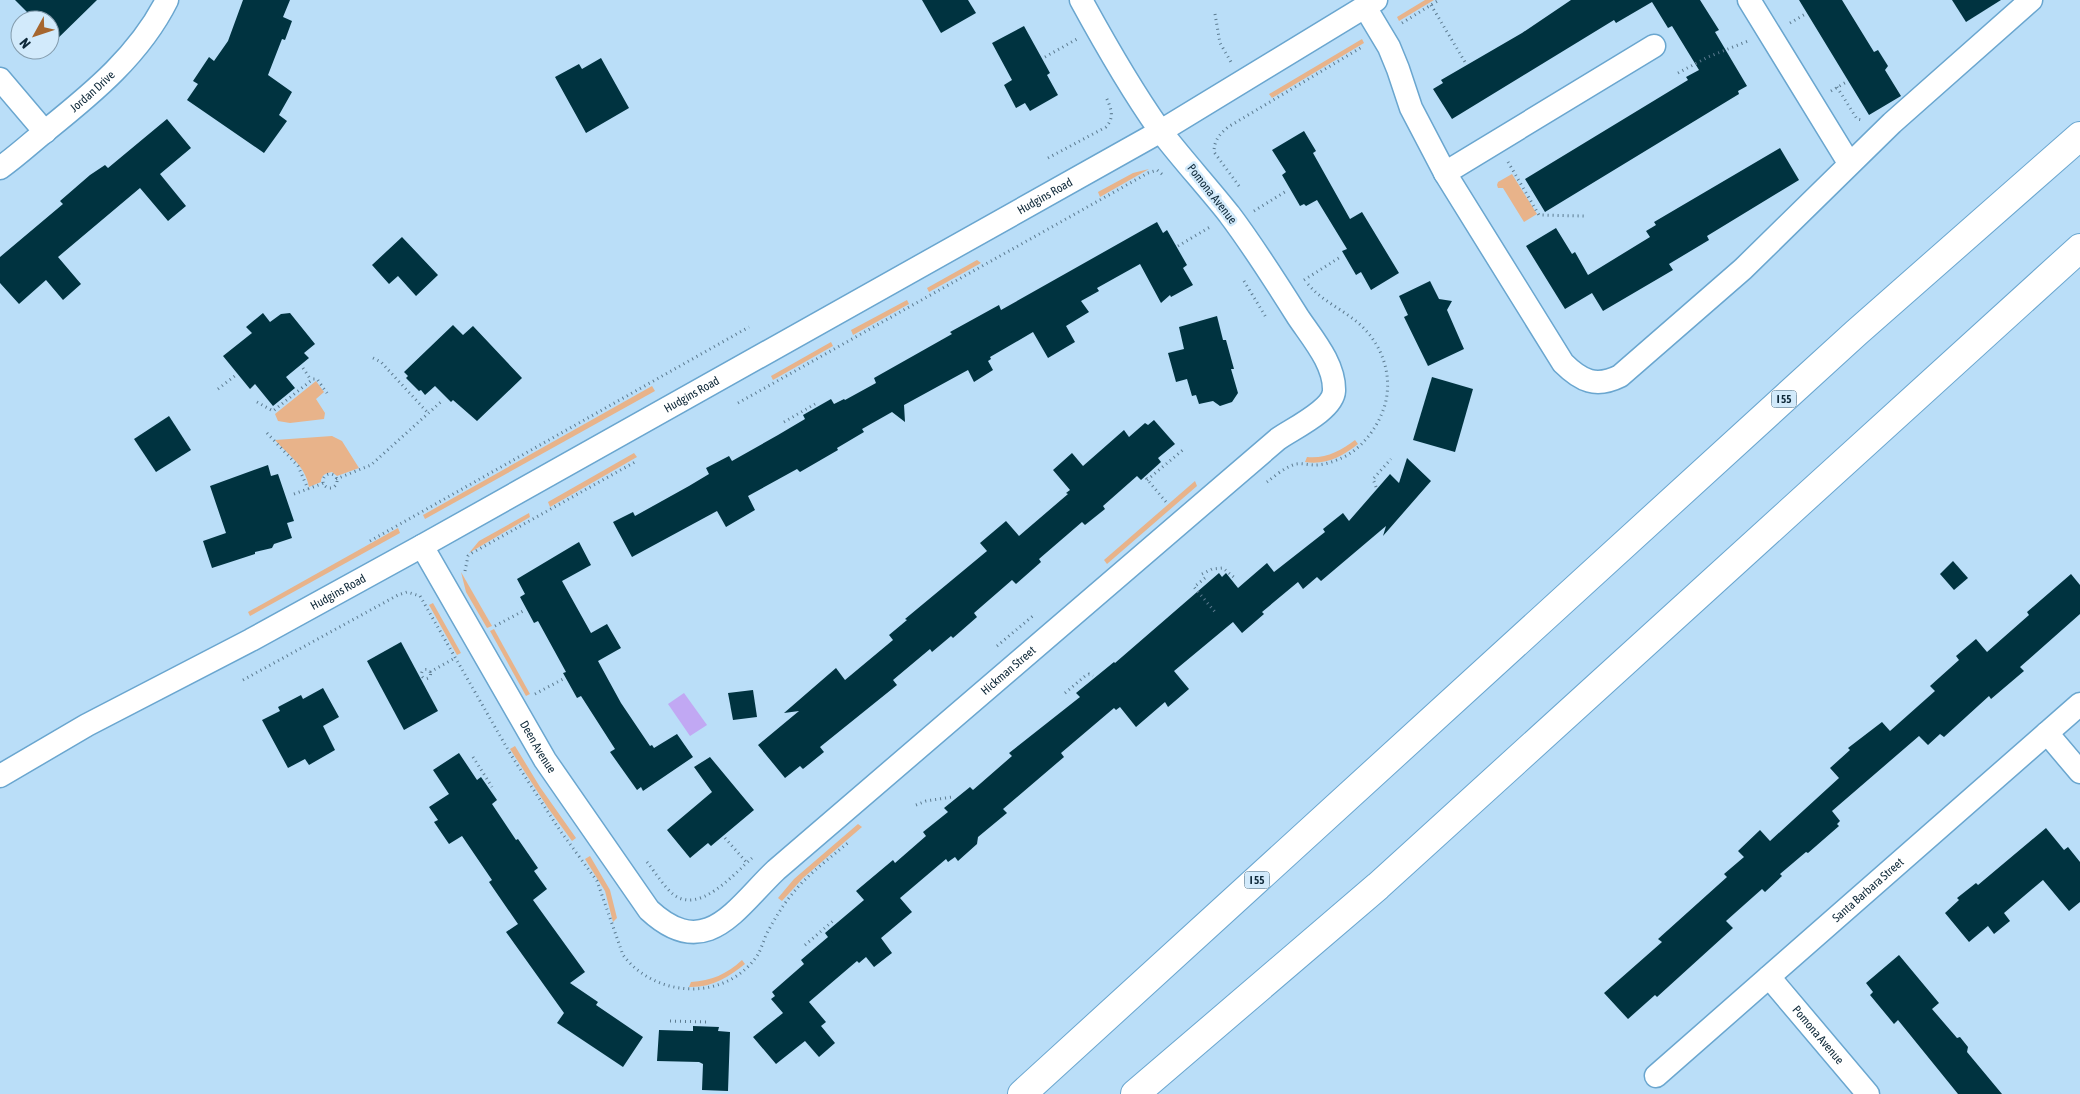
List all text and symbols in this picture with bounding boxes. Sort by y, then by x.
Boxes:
north arrow [10,10,60,60]
text: N [16,35,34,52]
street label: Jordan Drive [67,68,118,115]
street label: Pomona Avenue [1184,161,1240,227]
street label: Hudgins Road [1015,175,1075,217]
street label: Hudgins Road [662,373,722,416]
road number: I 55 [1772,390,1796,408]
street label: Hudgins Road [308,571,368,613]
street label: Hickman Street [978,643,1039,698]
street label: Deen Avenue [517,718,559,776]
street label: Santa Barbara Street [1829,855,1907,925]
road number: I 55 [1244,872,1270,888]
street label: Pomona Avenue [1789,1003,1847,1067]

